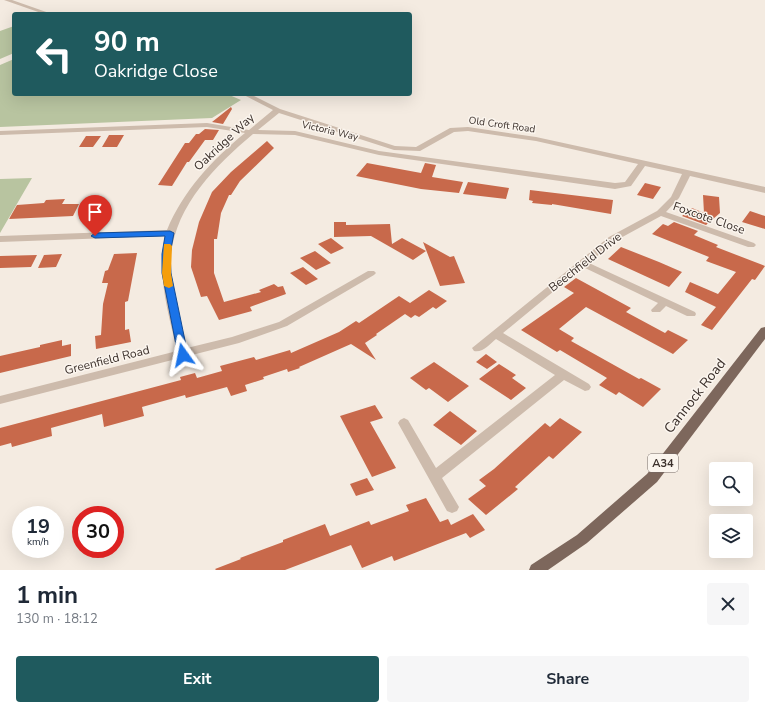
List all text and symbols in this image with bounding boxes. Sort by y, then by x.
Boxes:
text: 90 m [94,23,160,61]
icon: left [28,28,80,80]
text: Oakridge Close [94,59,218,83]
street label: Oakridge Way [190,109,258,174]
street label: Old Croft Road [468,113,536,137]
street label: Victoria Way [299,117,360,144]
pin [78,195,112,236]
street label: Foxcote Close [671,198,747,238]
icon: arrive [84,201,106,223]
street label: Beechfield Drive [545,228,625,296]
position arrow [162,334,204,376]
street label: Greenfield Road [63,342,151,378]
street label: Cannock Road [660,355,730,437]
road number: A34 [648,454,678,472]
map controls [709,462,753,558]
button: search [709,462,753,506]
speed limit sign: 30 [72,506,124,558]
text: 19 [26,513,50,540]
button: layers [709,514,753,558]
text: km/h [27,535,49,549]
text: 1 min [16,579,78,611]
button: close [707,583,749,625]
text: 130 m · 18:12 [16,610,98,628]
button: Exit [16,656,379,702]
button: Share [387,656,749,702]

